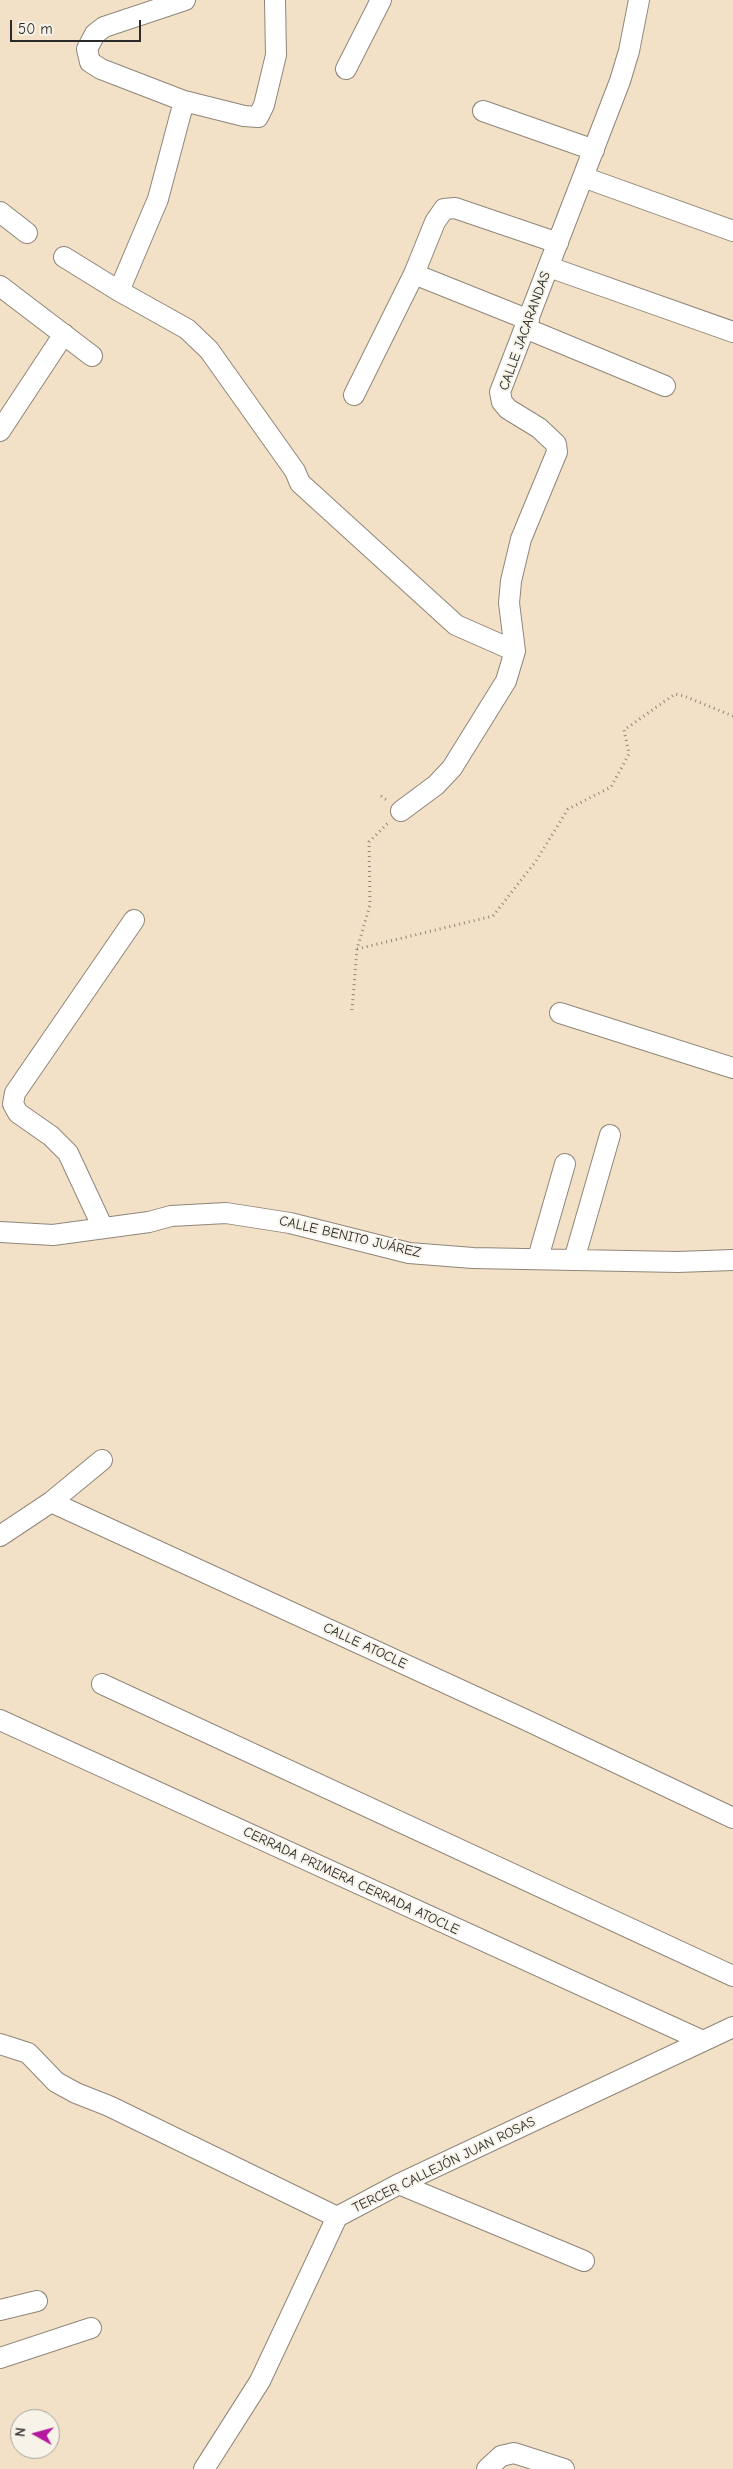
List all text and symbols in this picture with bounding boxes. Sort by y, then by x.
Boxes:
scale bar [12,10,144,42]
text: 50 m [18,20,53,38]
street label: CALLE JACARANDAS [496,269,554,393]
street label: CALLE BENITO JUÁREZ [278,1213,422,1261]
street label: CALLE ATOCLE [320,1619,410,1673]
street label: CERRADA PRIMERA CERRADA ATOCLE [240,1823,462,1939]
street label: TERCER CALLEJÓN JUAN ROSAS [350,2113,538,2217]
north arrow [10,2409,60,2459]
text: N [12,2427,30,2438]

